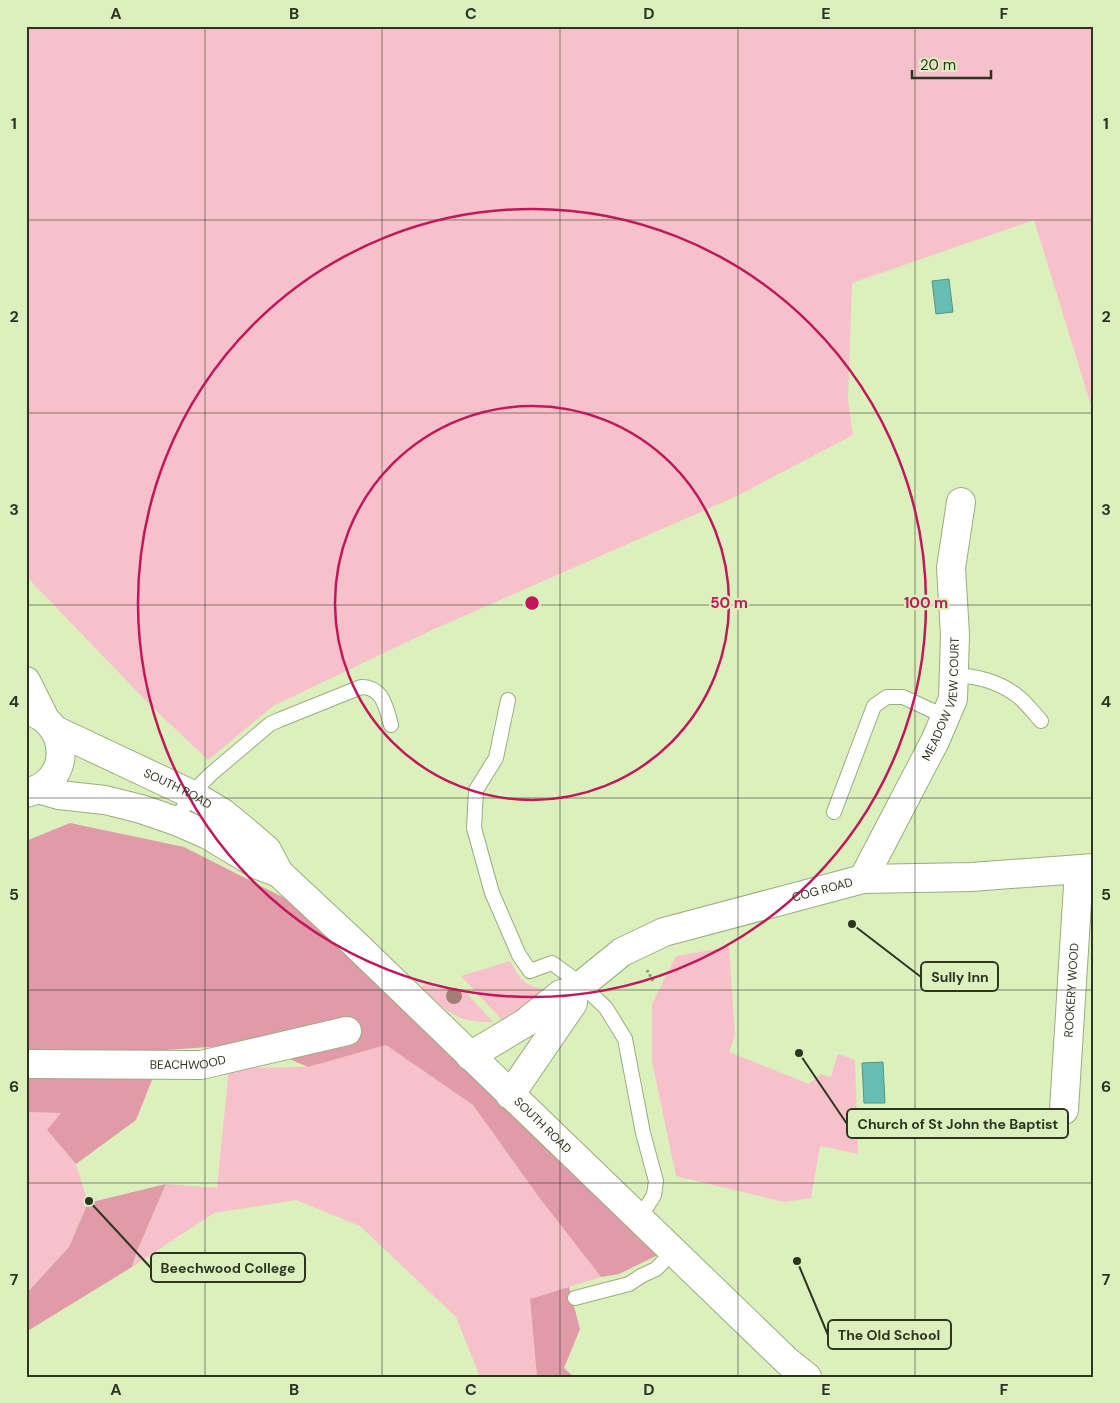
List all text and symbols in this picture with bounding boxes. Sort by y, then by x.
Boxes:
text: A [110,3,122,24]
text: B [289,3,299,24]
text: C [465,3,477,24]
text: D [643,3,655,24]
text: E [821,3,831,24]
text: F [1000,3,1009,24]
scale bar [912,48,991,80]
text: 20 m [920,55,956,75]
text: 1 [11,113,17,134]
text: 1 [1103,113,1109,134]
text: 2 [9,306,19,327]
text: 2 [1101,306,1111,327]
text: 3 [9,499,19,520]
text: 3 [1101,499,1111,520]
text: 50 m [710,593,748,613]
text: 100 m [904,593,948,613]
centre of rings [523,594,541,612]
street label: MEADOW VIEW COURT [918,636,963,763]
text: 4 [9,691,19,712]
text: 4 [1101,691,1111,712]
street label: SOUTH ROAD [141,765,215,813]
street label: COG ROAD [790,874,855,906]
text: 5 [9,884,19,905]
text: 5 [1101,884,1111,905]
street label: ROOKERY WOOD [1061,942,1082,1038]
callout: Sully Inn [921,962,998,991]
text: Sully Inn [931,968,989,986]
street label: BEACHWOOD [150,1051,227,1073]
text: 6 [9,1076,19,1097]
text: 6 [1101,1076,1111,1097]
street label: SOUTH ROAD [511,1094,575,1157]
callout: Church of St John the Baptist [847,1109,1068,1138]
text: Church of St John the Baptist [858,1115,1058,1133]
callout: Beechwood College [151,1253,305,1282]
text: Beechwood College [161,1259,295,1277]
text: 7 [10,1269,19,1290]
text: 7 [1102,1269,1111,1290]
callout: The Old School [828,1320,951,1349]
text: The Old School [838,1326,940,1344]
text: A [110,1379,122,1400]
text: B [289,1379,299,1400]
text: C [465,1379,477,1400]
text: D [643,1379,655,1400]
text: E [821,1379,831,1400]
text: F [1000,1379,1009,1400]

